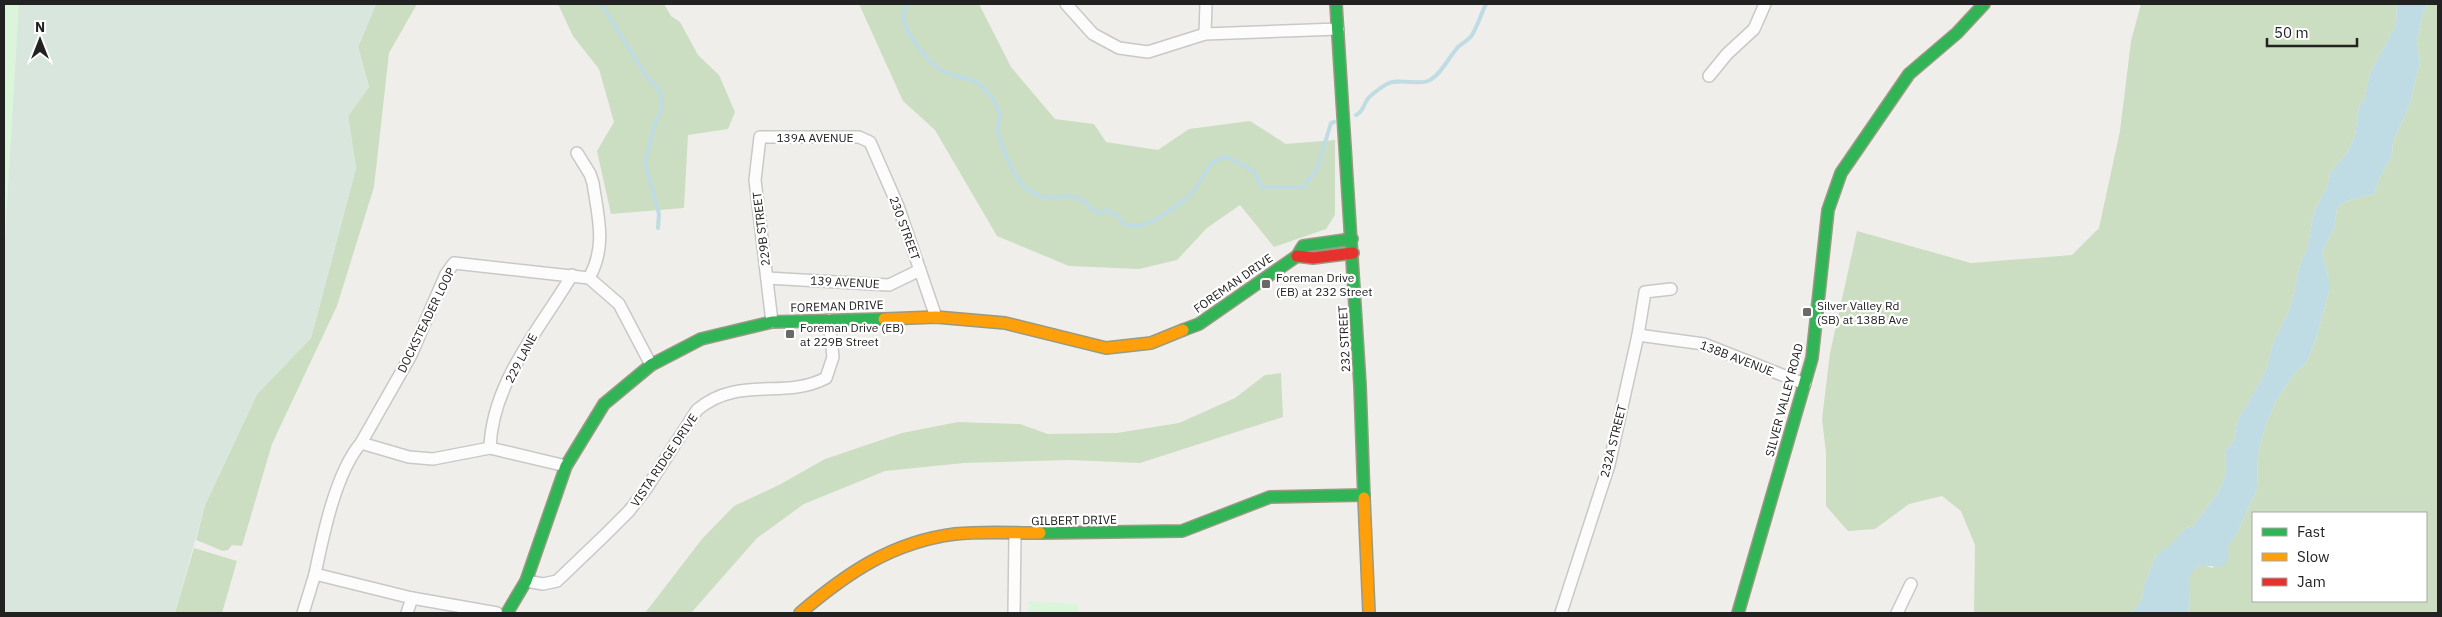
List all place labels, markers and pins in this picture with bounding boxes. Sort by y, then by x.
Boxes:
place label: Foreman Drive (EB) at 232 Street [1276,270,1373,299]
marker: Foreman Drive (EB) at 232 Street [1260,278,1272,290]
place label: Silver Valley Rd (SB) at 138B Ave [1817,298,1909,327]
marker: Silver Valley Rd (SB) at 138B Ave [1801,306,1813,318]
place label: Foreman Drive (EB) at 229B Street [800,320,904,349]
marker: Foreman Drive (EB) at 229B Street [784,328,796,340]

